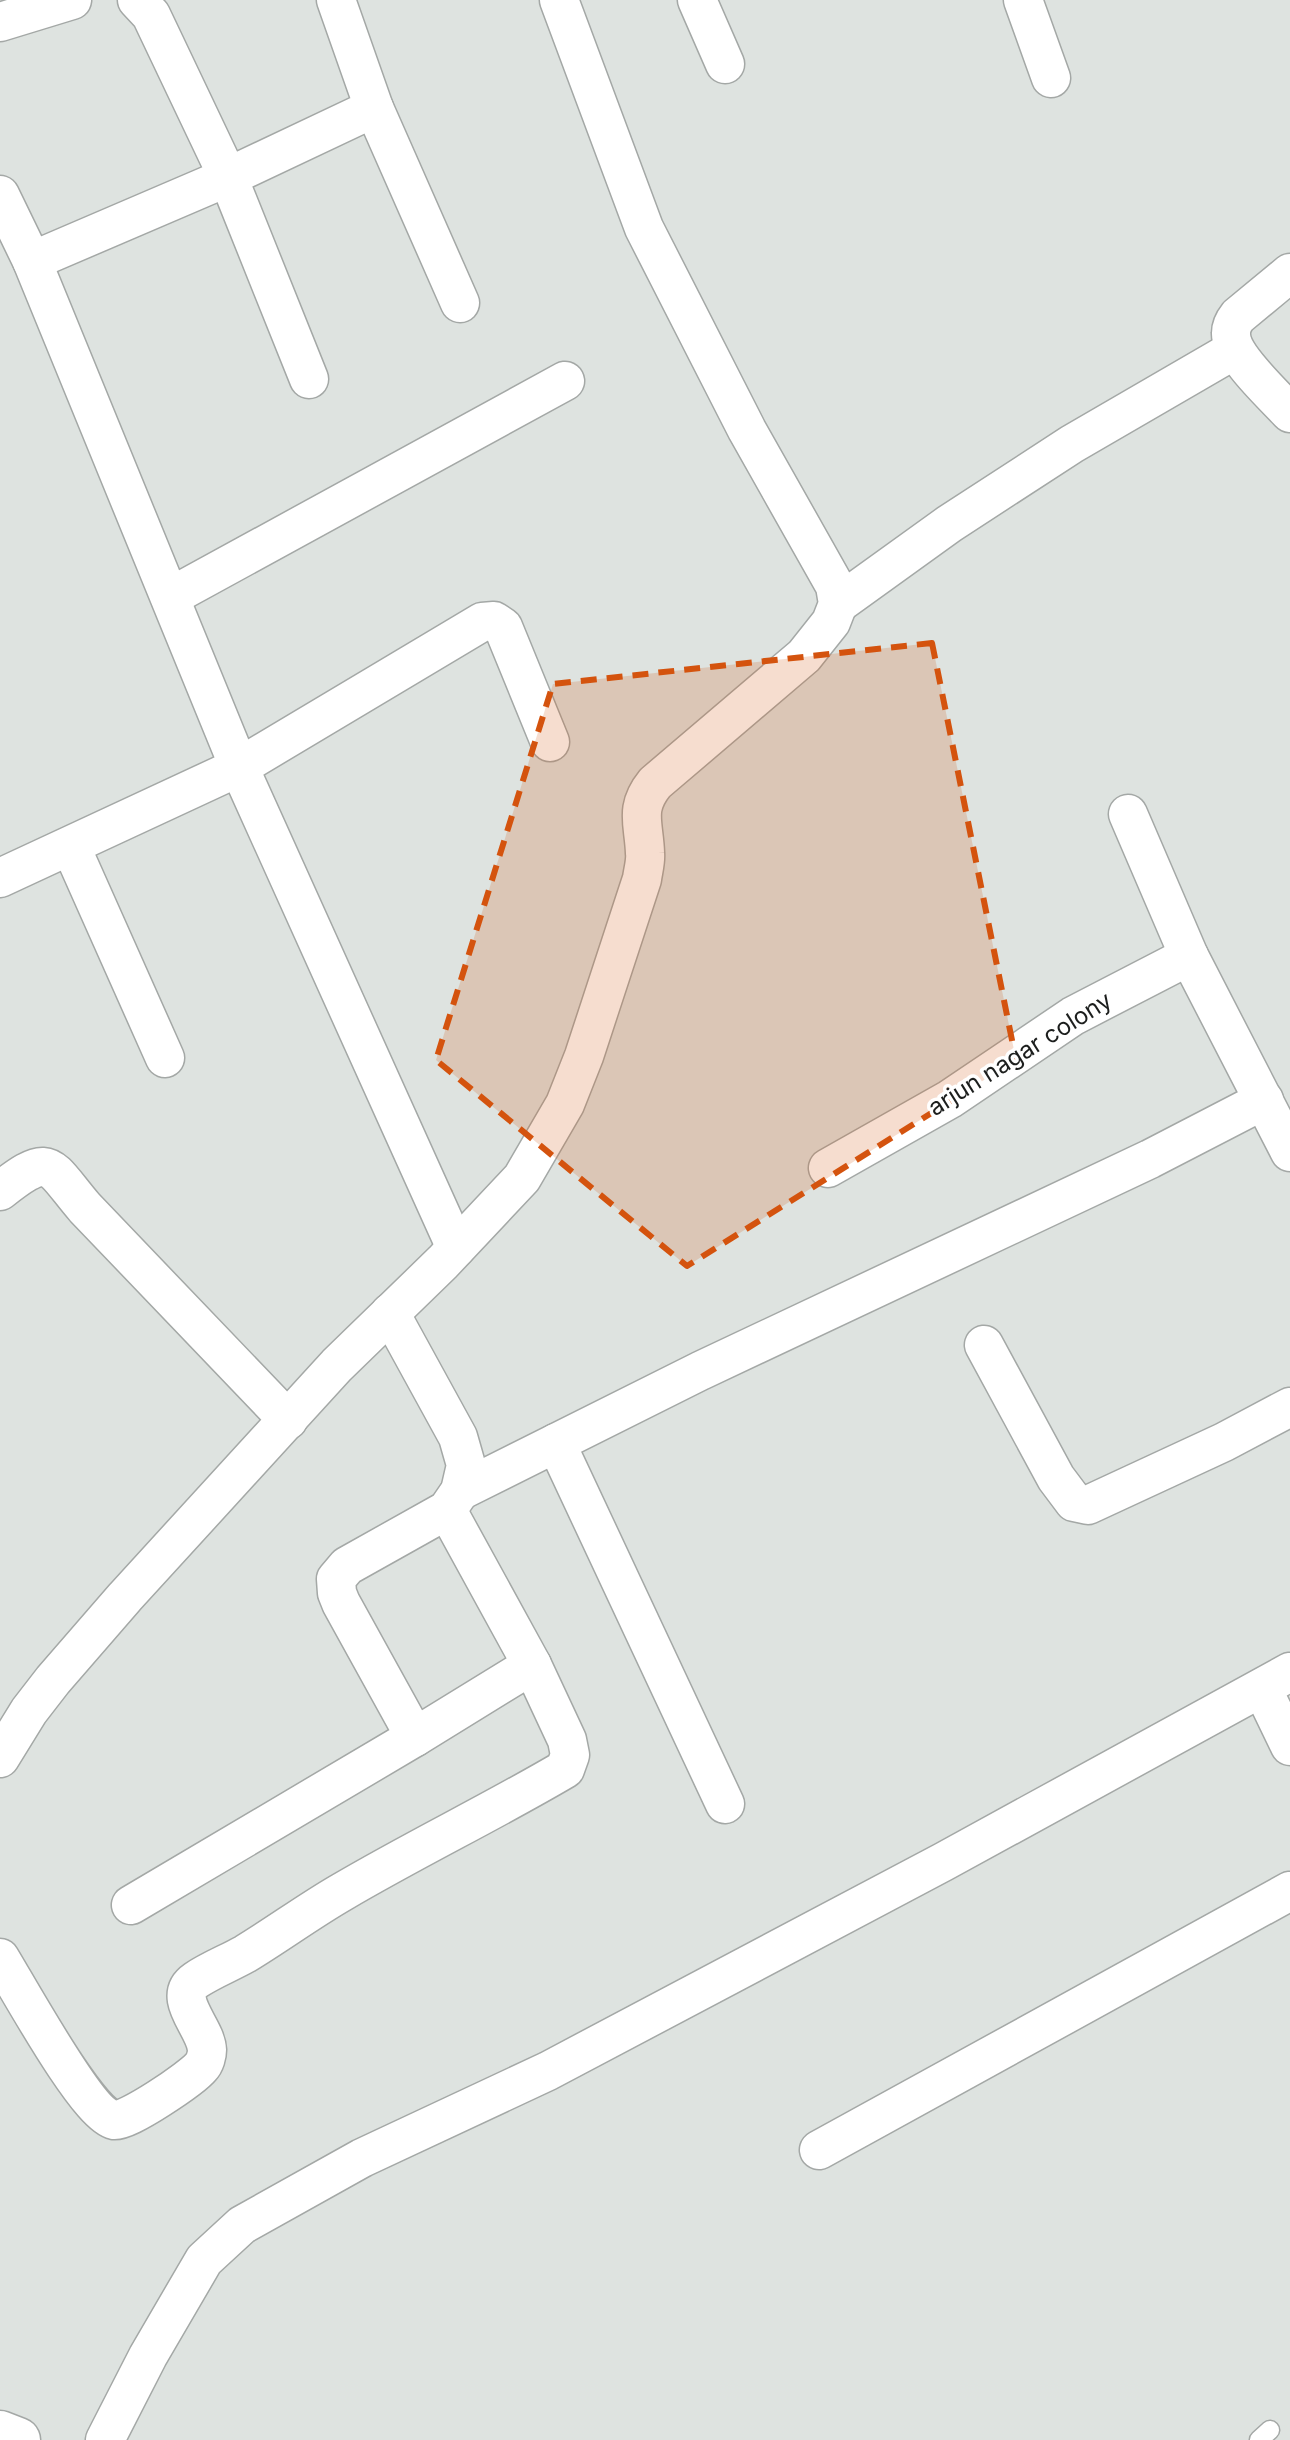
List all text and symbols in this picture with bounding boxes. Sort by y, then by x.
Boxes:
street label: arjun nagar colony [923,985,1117,1122]

